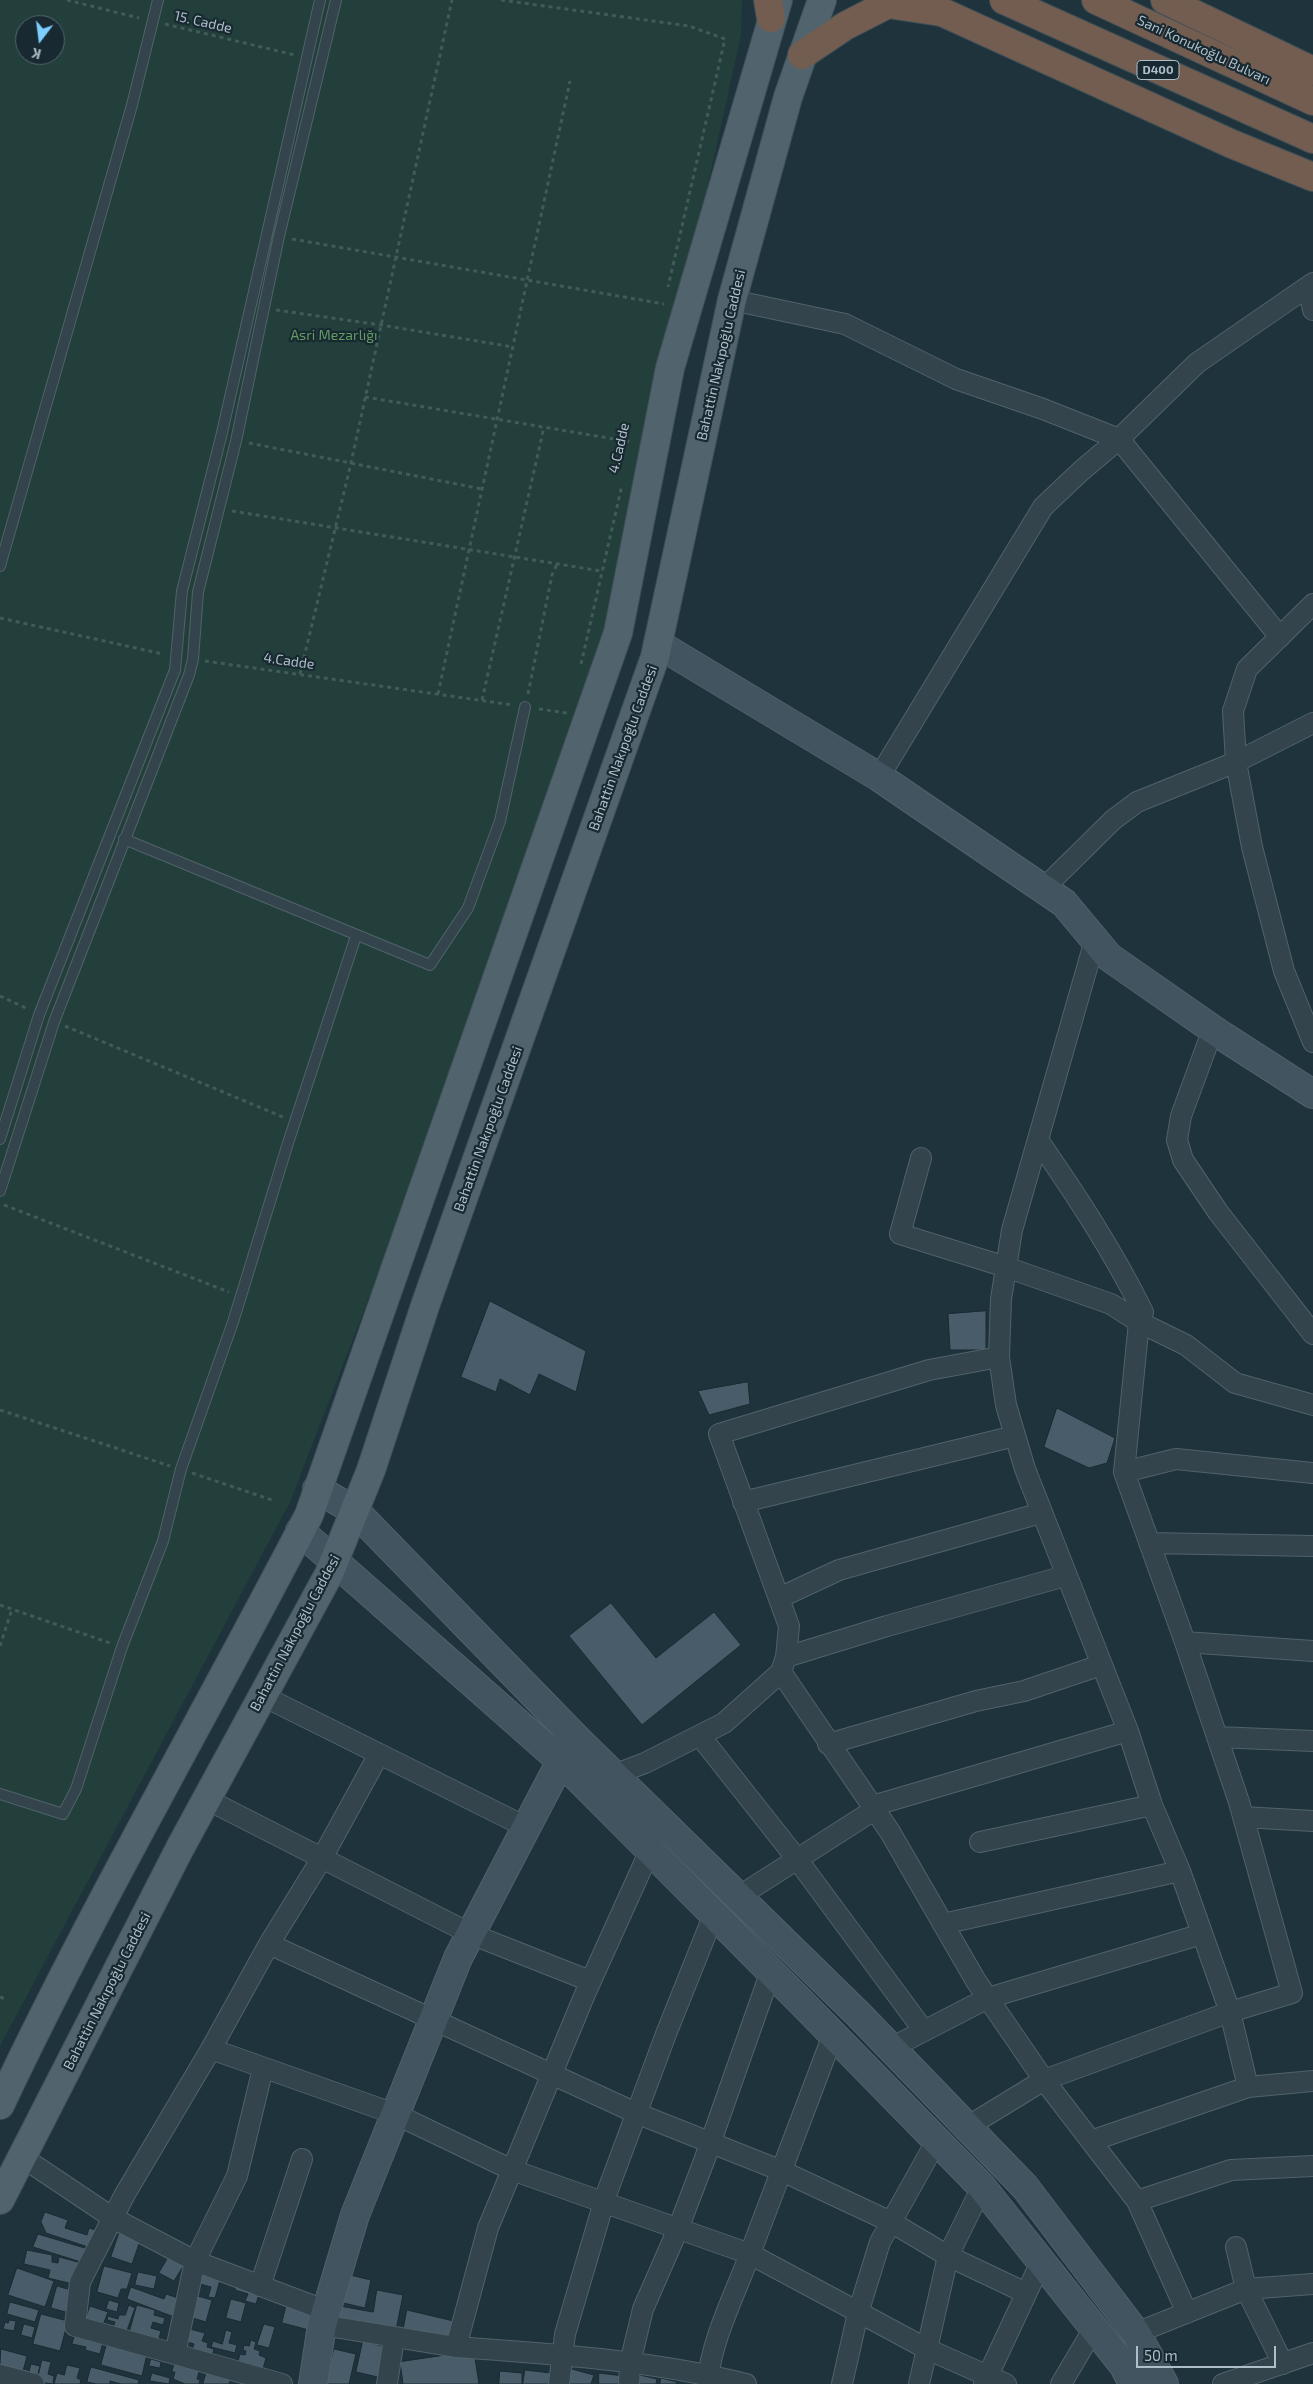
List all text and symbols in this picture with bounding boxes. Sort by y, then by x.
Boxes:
street label: 15. Cadde [173,7,233,37]
street label: Sani Konukoğlu Bulvarı [1135,12,1273,88]
north arrow [15,15,65,65]
text: K [30,45,43,63]
road number: D400 [1137,60,1179,80]
street label: Bahattin Nakıpoğlu Caddesi [693,268,749,442]
park label: Asri Mezarlığı [290,327,378,343]
street label: 4.Cadde [605,421,633,475]
street label: 4.Cadde [263,649,315,673]
street label: Bahattin Nakıpoğlu Caddesi [585,663,661,833]
street label: Bahattin Nakıpoğlu Caddesi [450,1044,526,1214]
street label: Bahattin Nakıpoğlu Caddesi [247,1552,343,1714]
street label: Bahattin Nakıpoğlu Caddesi [60,1909,154,2073]
scale bar [1138,2336,1278,2368]
text: 50 m [1144,2346,1178,2364]

